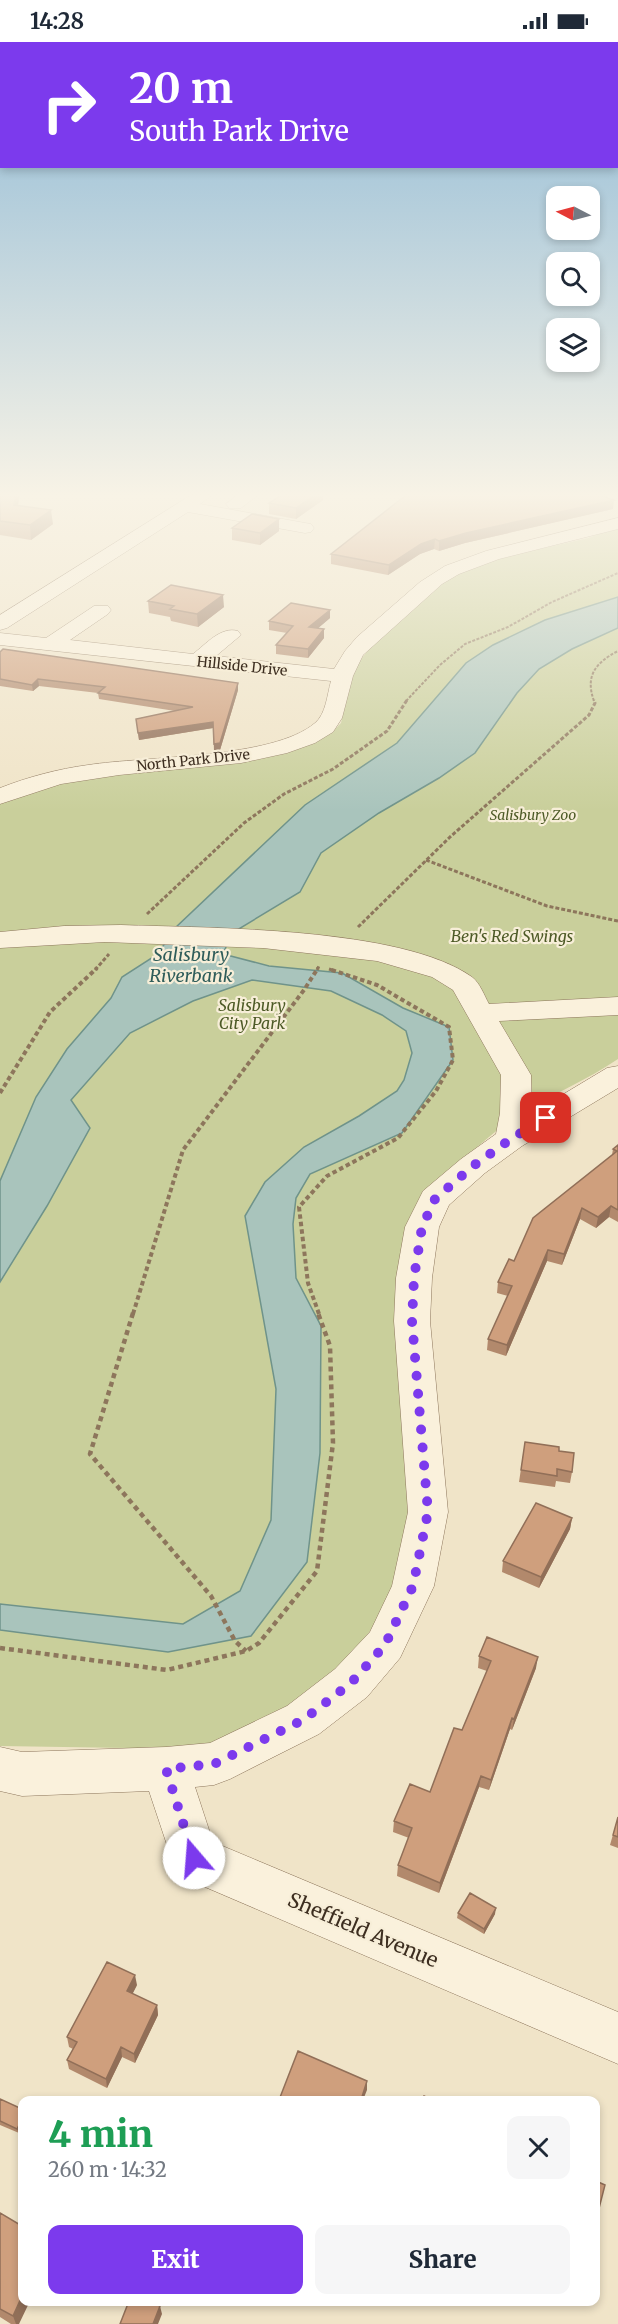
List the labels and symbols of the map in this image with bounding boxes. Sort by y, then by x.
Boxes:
north arrow [546,186,600,240]
street label: Hillside Drive [196,652,288,680]
street label: North Park Drive [135,745,251,775]
park label: Salisbury Zoo [490,806,576,824]
park label: Ben's Red Swings [451,926,574,946]
water label: Salisbury Riverbank [149,943,233,987]
park label: Salisbury City Park [218,995,286,1033]
pin [520,1092,571,1143]
position arrow [162,1826,226,1890]
street label: Sheffield Avenue [284,1887,442,1972]

